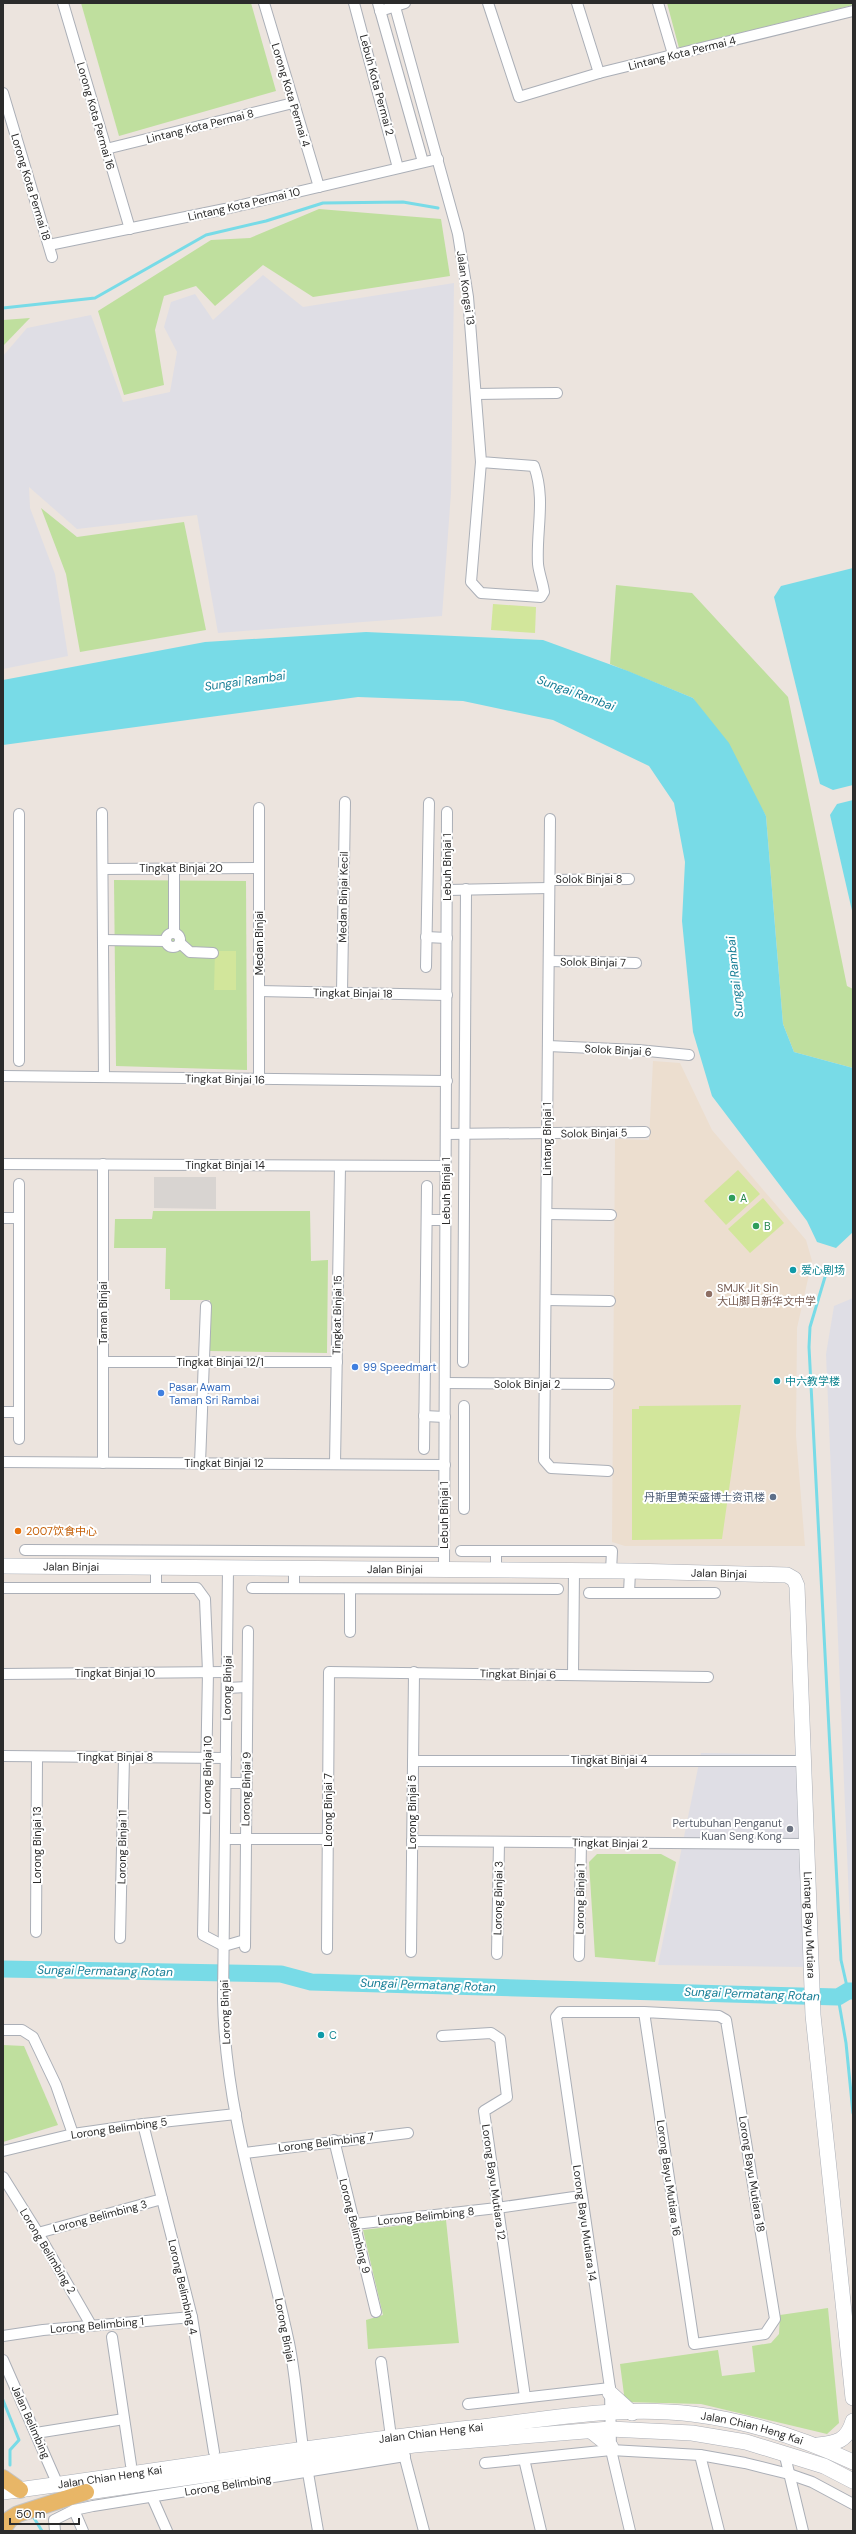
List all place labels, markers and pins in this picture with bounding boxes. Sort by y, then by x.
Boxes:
place label: A [740,1191,747,1205]
marker: A [727,1193,737,1203]
place label: B [764,1219,771,1233]
marker: B [751,1221,761,1231]
place label: 爱心剧场 [801,1263,845,1277]
marker: 爱心剧场 [788,1265,798,1275]
place label: SMJK Jit Sin 大山脚日新华文中学 [717,1281,816,1308]
marker: SMJK Jit Sin 大山脚日新华文中学 [704,1289,714,1299]
place label: 99 Speedmart [363,1360,437,1374]
marker: 99 Speedmart [350,1362,360,1372]
place label: 中六教学楼 [785,1374,840,1388]
marker: 中六教学楼 [772,1376,782,1386]
place label: Pasar Awam Taman Sri Rambai [169,1380,259,1407]
marker: Pasar Awam Taman Sri Rambai [156,1388,166,1398]
place label: 丹斯里黄荣盛博士资讯楼 [644,1490,765,1504]
marker: 丹斯里黄荣盛博士资讯楼 [768,1492,778,1502]
place label: 2007饮食中心 [26,1524,97,1538]
marker: 2007饮食中心 [13,1526,23,1536]
place label: Pertubuhan Penganut Kuan Seng Kong [673,1816,782,1843]
marker: Pertubuhan Penganut Kuan Seng Kong [785,1824,795,1834]
place label: C [329,2028,337,2042]
marker: C [316,2030,326,2040]

